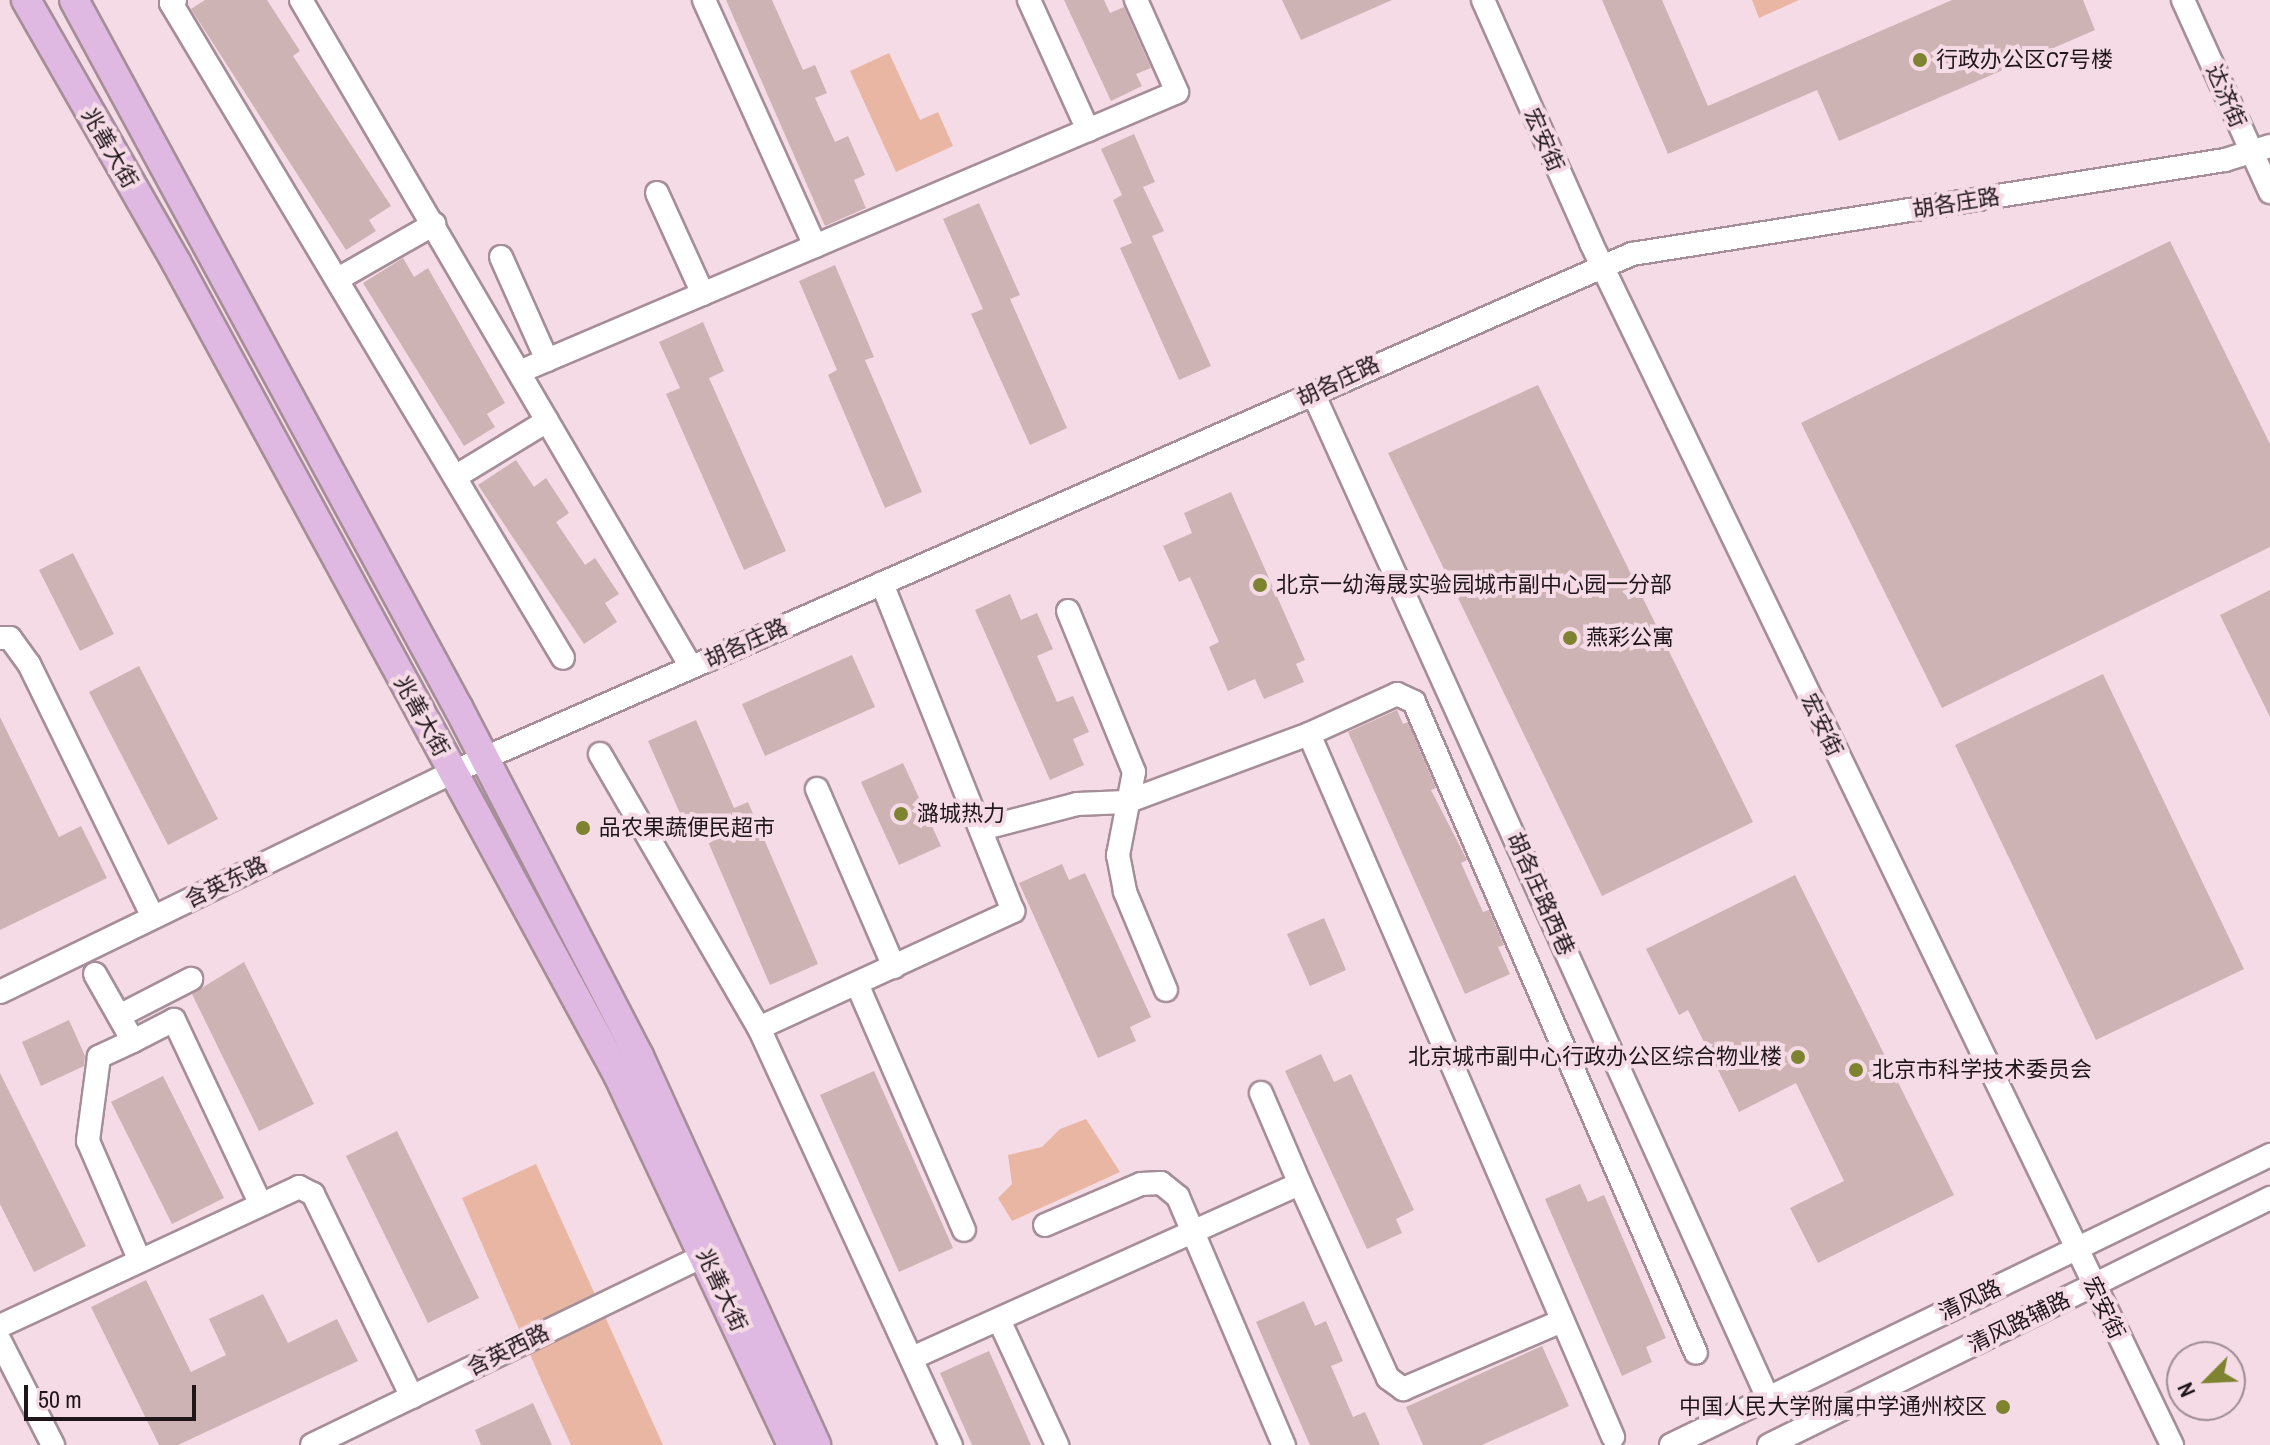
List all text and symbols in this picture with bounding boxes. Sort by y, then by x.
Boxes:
place label: 行政办公区C7号楼 [1936,47,2113,73]
marker: 行政办公区C7号楼 [1911,51,1929,69]
street label: 达济街 [2201,60,2251,132]
street label: 兆善大街 [77,103,143,193]
street label: 宏安街 [1519,104,1569,176]
street label: 胡各庄路 [1910,183,2002,223]
street label: 胡各庄路 [1293,350,1383,412]
place label: 北京一幼海晟实验园城市副中心园一分部 [1276,572,1672,598]
marker: 北京一幼海晟实验园城市副中心园一分部 [1251,576,1269,594]
street label: 胡各庄路 [700,613,792,673]
place label: 燕彩公寓 [1586,625,1674,651]
marker: 燕彩公寓 [1561,629,1579,647]
street label: 兆善大街 [389,671,455,761]
street label: 宏安街 [1796,690,1848,760]
place label: 潞城热力 [917,801,1005,827]
marker: 潞城热力 [892,805,910,823]
place label: 品农果蔬便民超市 [599,815,775,841]
marker: 品农果蔬便民超市 [574,819,592,837]
street label: 胡各庄路西巷 [1502,828,1580,960]
street label: 含英东路 [181,851,271,913]
place label: 北京城市副中心行政办公区综合物业楼 [1408,1044,1782,1070]
marker: 北京城市副中心行政办公区综合物业楼 [1789,1048,1807,1066]
place label: 北京市科学技术委员会 [1872,1057,2092,1083]
marker: 北京市科学技术委员会 [1847,1061,1865,1079]
street label: 兆善大街 [691,1245,753,1335]
street label: 宏安街 [2078,1273,2130,1343]
street label: 清风路 [1935,1274,2005,1326]
street label: 清风路辅路 [1964,1286,2074,1358]
street label: 含英西路 [463,1319,553,1381]
north arrow [2166,1341,2246,1421]
scale bar [28,1369,200,1419]
text: N [2170,1378,2202,1402]
text: 50 m [38,1383,82,1415]
place label: 中国人民大学附属中学通州校区 [1679,1394,1987,1420]
marker: 中国人民大学附属中学通州校区 [1994,1398,2012,1416]

